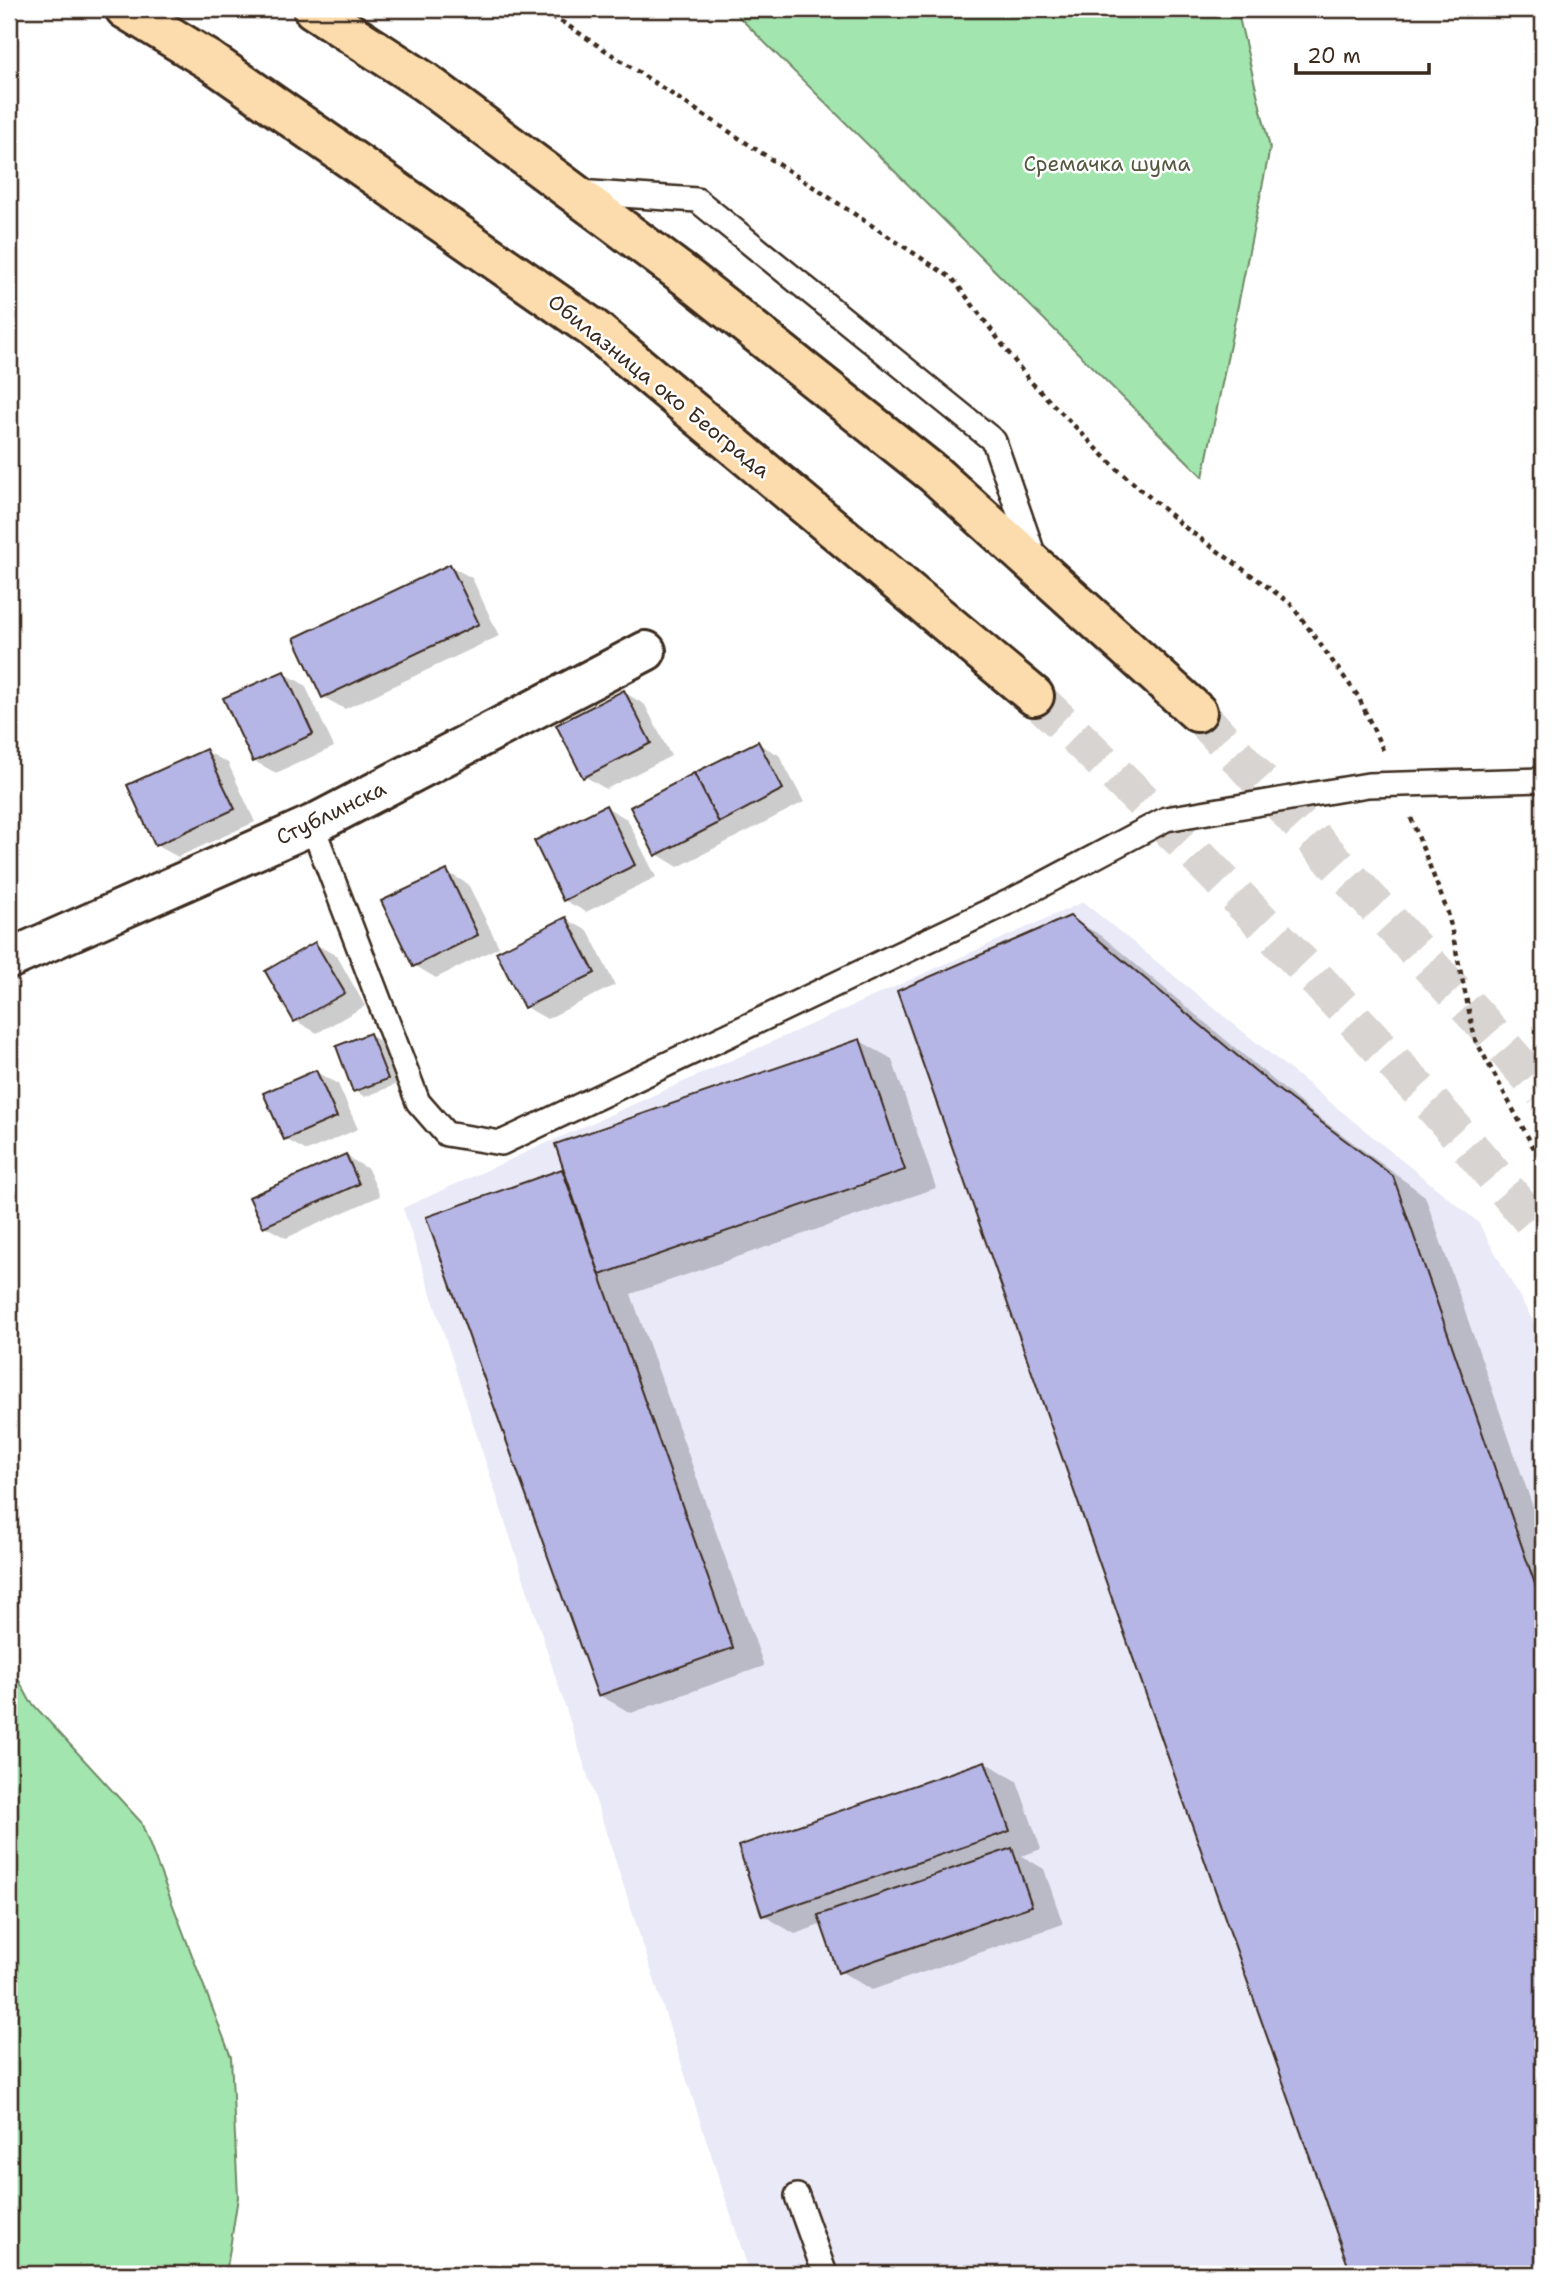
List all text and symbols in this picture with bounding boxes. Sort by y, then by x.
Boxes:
scale bar [1296,32,1430,76]
text: 20 m [1307,42,1361,70]
park label: Сремачка шума [1023,150,1191,178]
street label: Обилазница око Београда [542,288,776,484]
street label: Стублинска [271,774,391,852]

